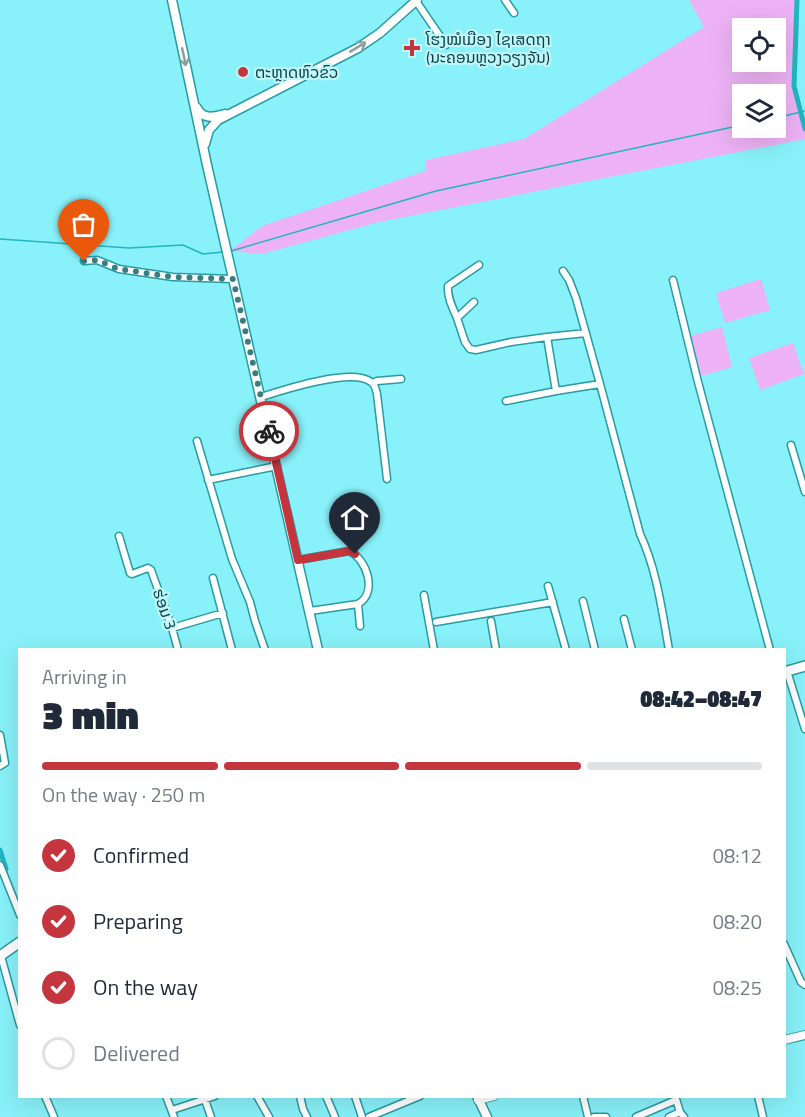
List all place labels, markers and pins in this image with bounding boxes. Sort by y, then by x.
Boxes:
place label: ໂຮງໝໍເມືອງ ໄຊເສດຖາ (ນະຄອນຫຼວງວຽງຈັນ) [425,27,551,69]
marker: ໂຮງໝໍເມືອງ ໄຊເສດຖາ (ນະຄອນຫຼວງວຽງຈັນ) [403,39,421,57]
place label: ຕະຫຼາດຫົວຂົວ [255,60,338,84]
marker: ຕະຫຼາດຫົວຂົວ [236,65,250,79]
pin [58,199,109,261]
pin [329,492,380,554]

